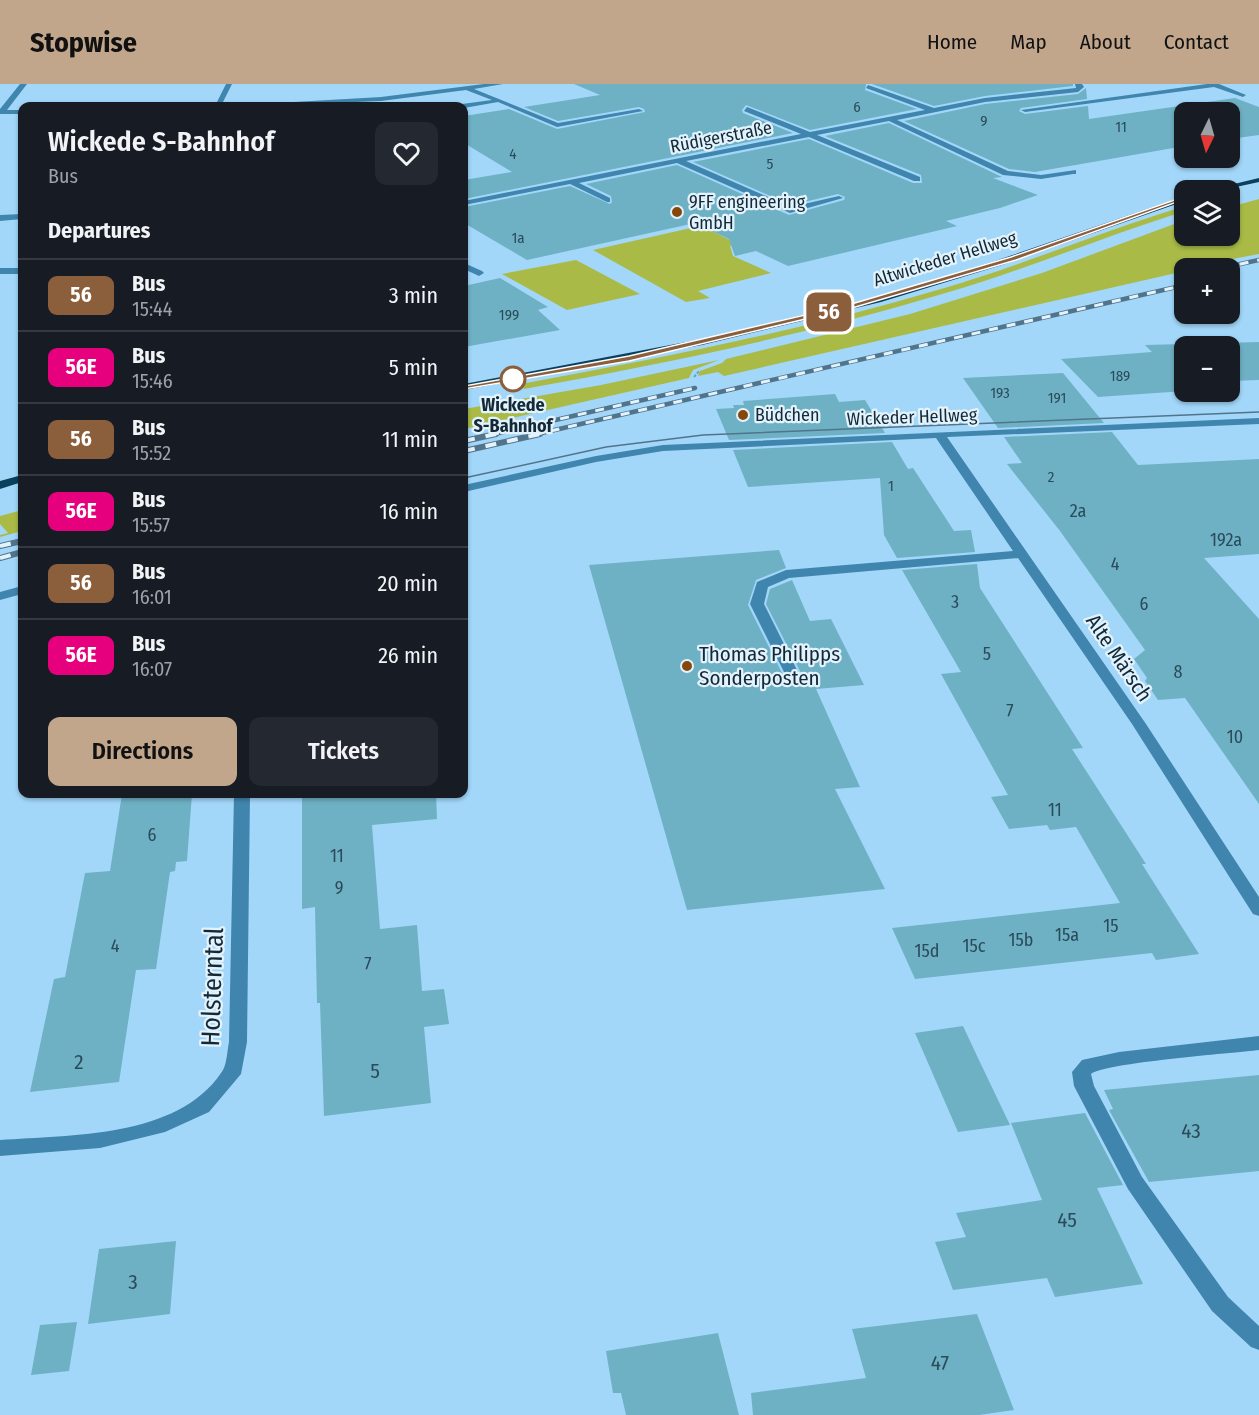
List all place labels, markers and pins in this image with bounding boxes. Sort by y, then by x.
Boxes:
place label: 9FF engineering GmbH [689,191,806,234]
marker: 9FF engineering GmbH [670,205,684,219]
marker: Wickede S-Bahnhof [500,366,526,392]
place label: Wickede S-Bahnhof [474,394,555,437]
place label: Büdchen [755,404,819,426]
marker: Büdchen [736,408,750,422]
place label: Thomas Philipps Sonderposten [699,641,840,691]
marker: Thomas Philipps Sonderposten [680,659,694,673]

